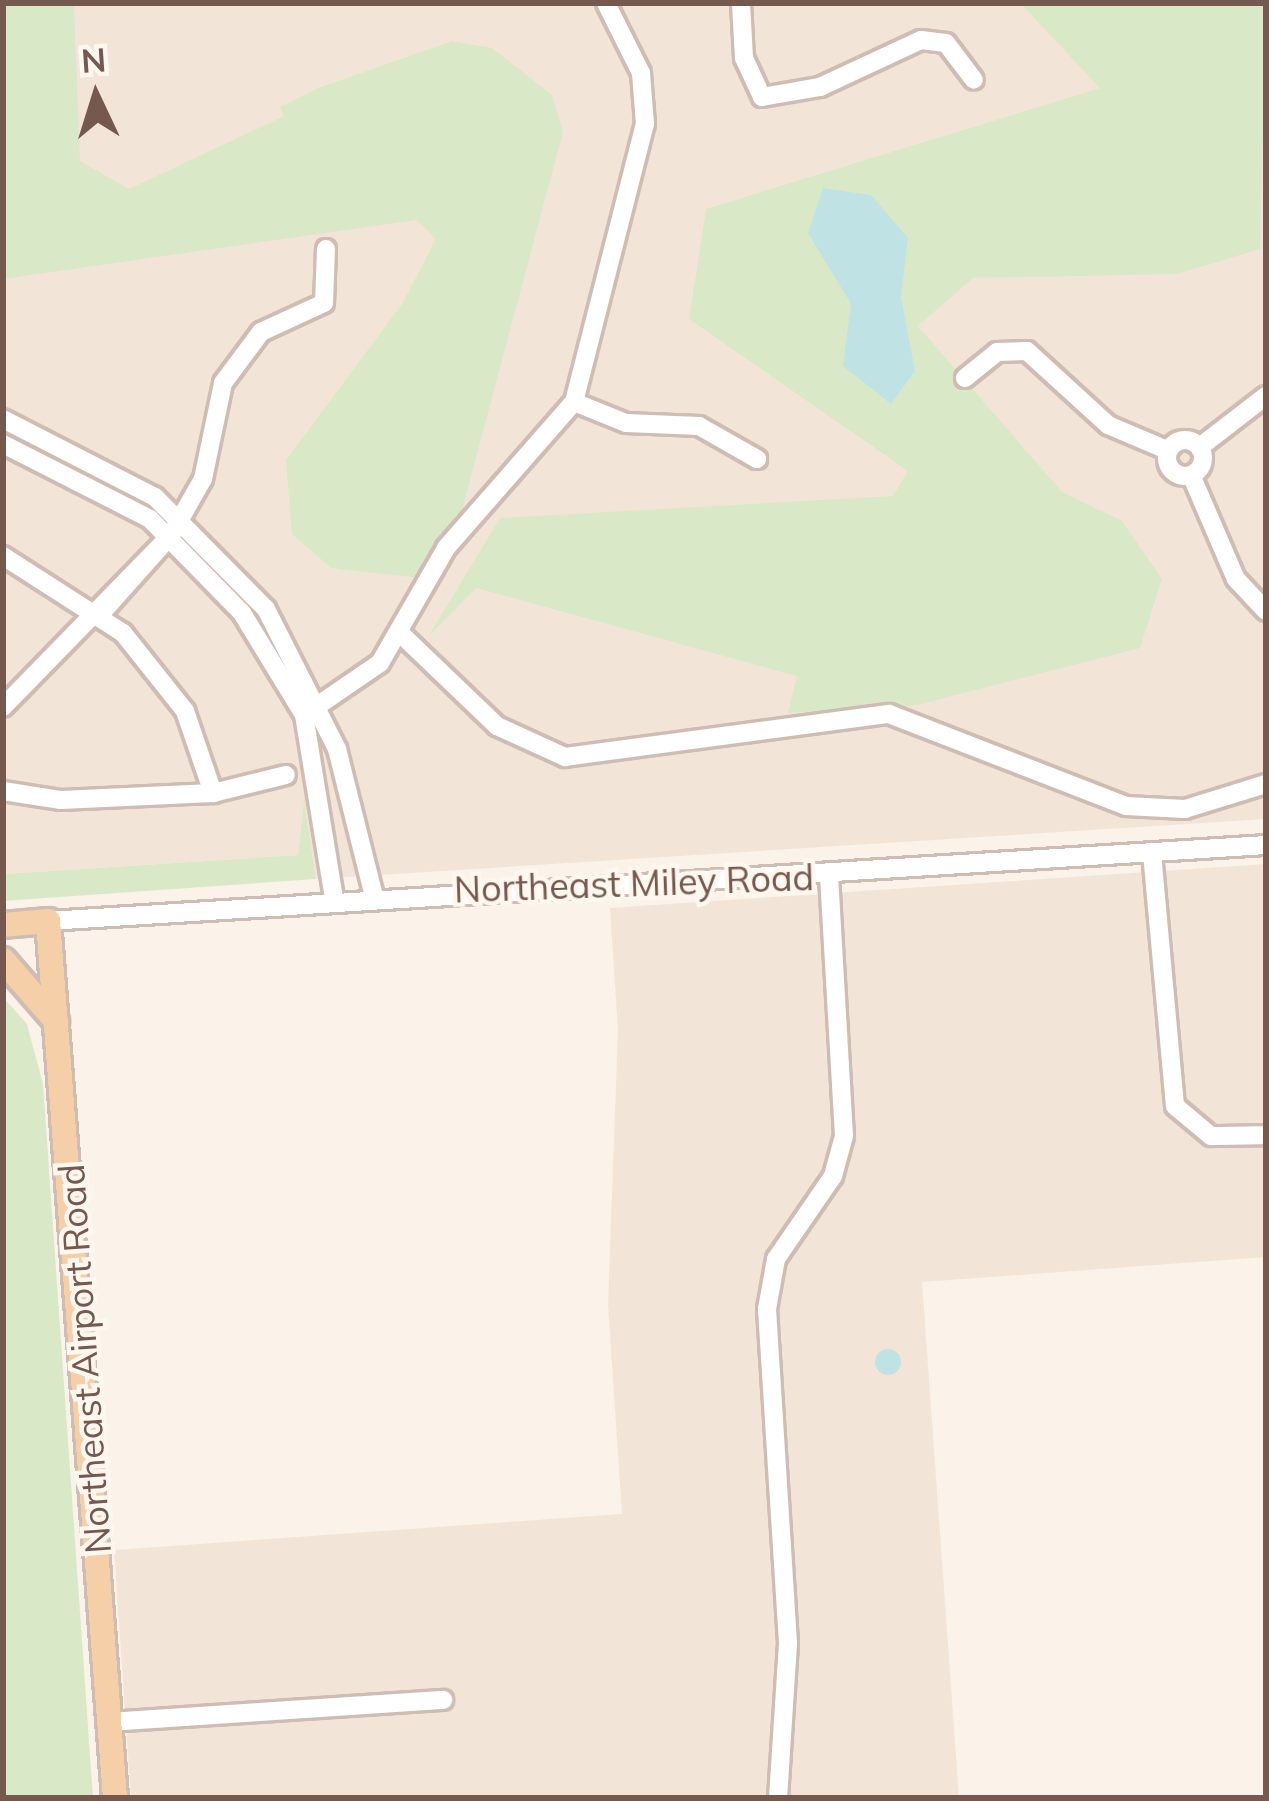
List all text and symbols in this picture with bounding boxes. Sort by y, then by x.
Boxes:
north arrow [36,36,156,156]
text: N [80,38,107,81]
street label: Northeast Miley Road [453,855,815,911]
street label: Northeast Airport Road [49,1163,119,1555]

